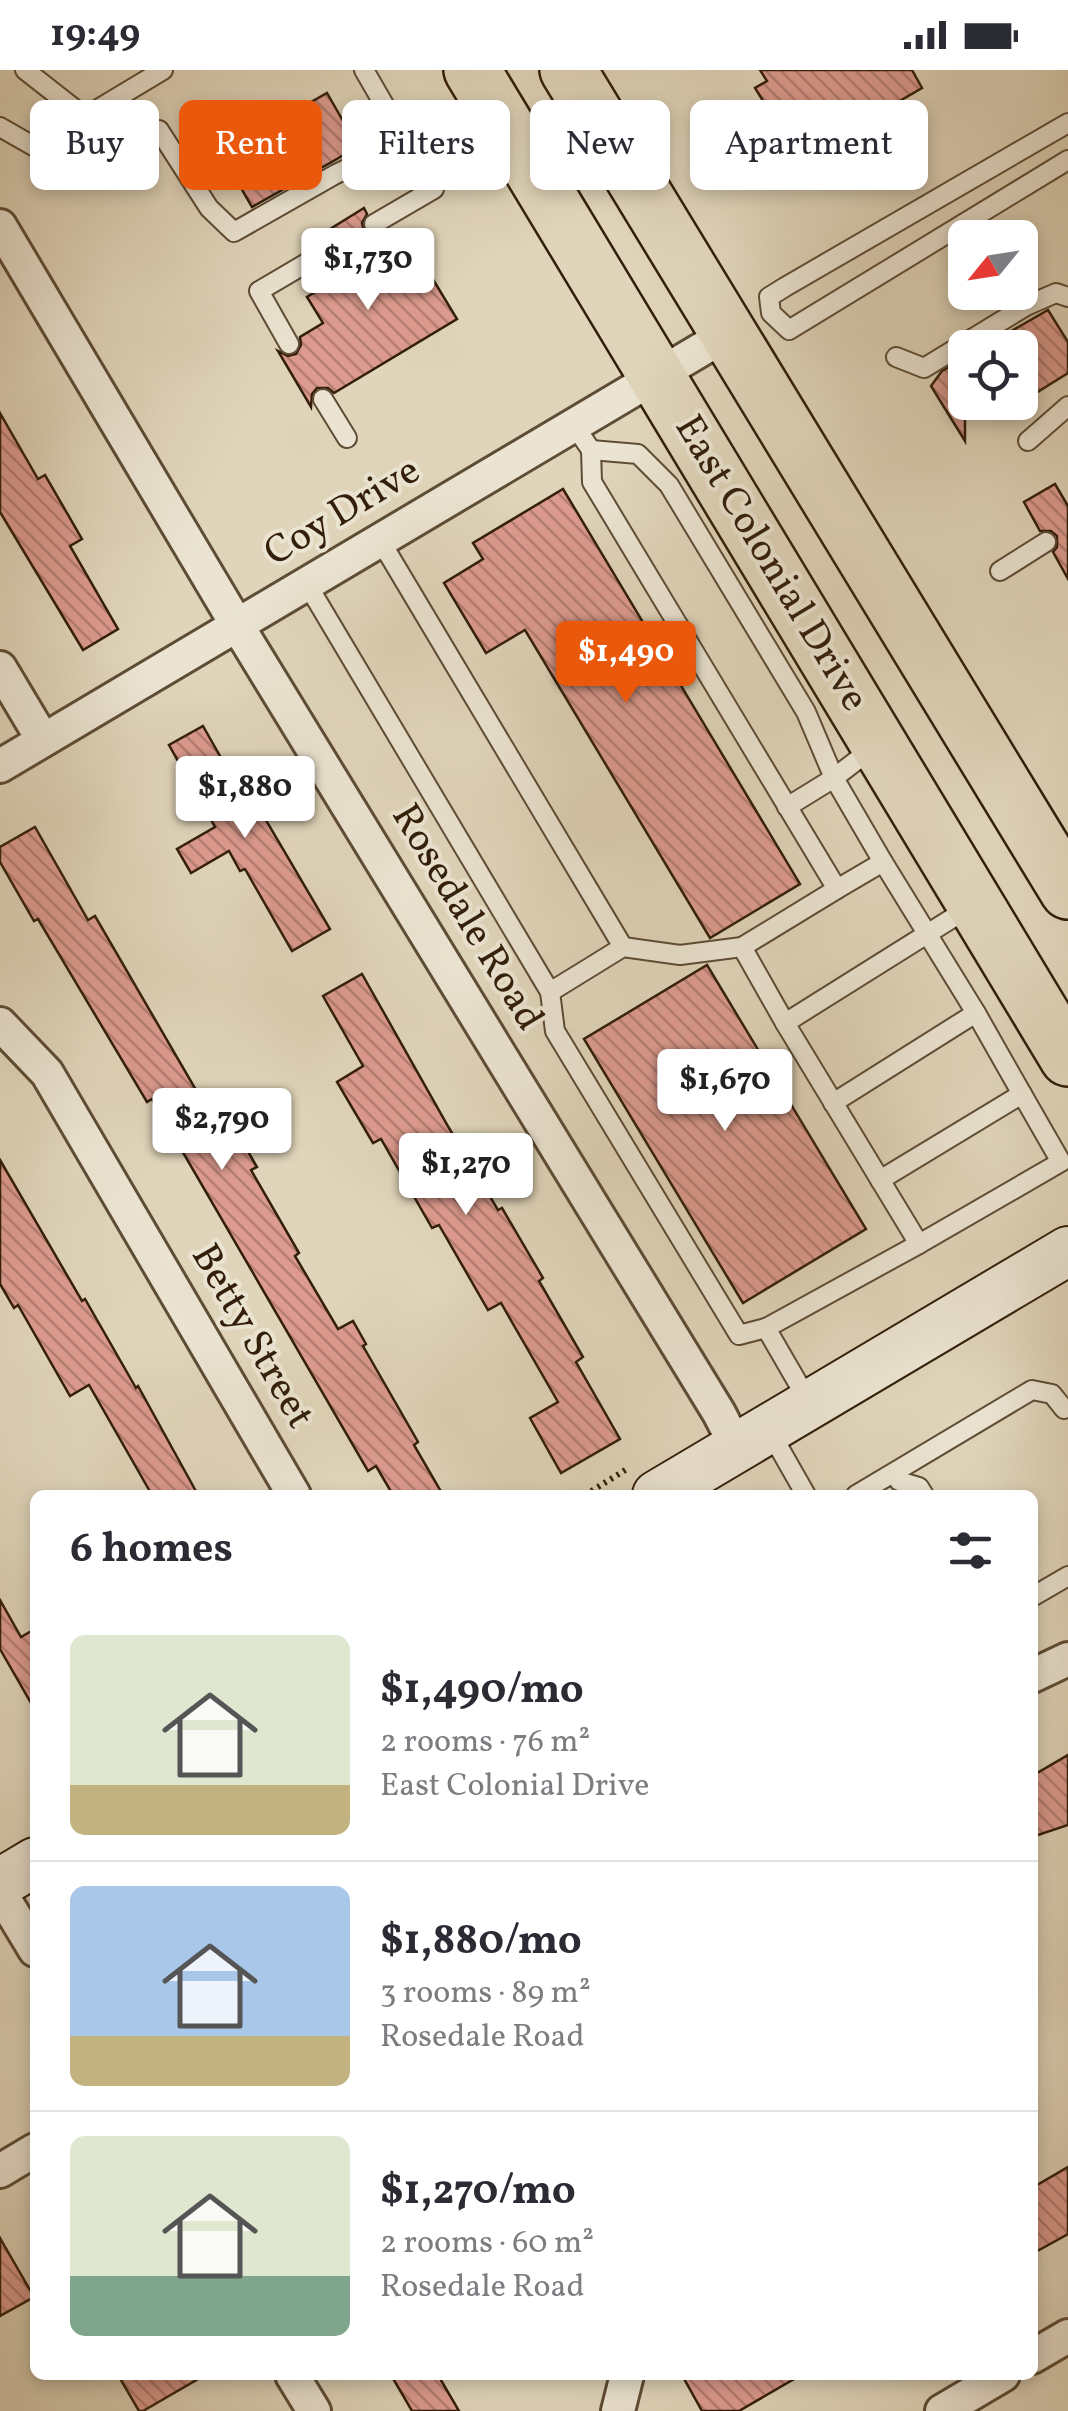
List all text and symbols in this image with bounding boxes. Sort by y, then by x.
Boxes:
text: 19:49 [50,9,140,62]
chip: Buy [30,100,159,190]
chip: Rent [179,100,322,190]
chip: Filters [342,100,510,190]
chip: New [530,100,670,190]
chip: Apartment [690,100,928,190]
north arrow [948,220,1038,310]
map controls [948,220,1038,420]
pin: $1,730 [287,228,449,313]
text: $1,730 [323,238,413,282]
button: locate [948,330,1038,420]
street label: East Colonial Drive [659,405,881,723]
street label: Coy Drive [254,444,432,582]
pin: $1,490 [545,621,707,706]
text: $1,490 [578,631,674,675]
pin: $1,880 [164,756,326,841]
text: $1,880 [198,766,292,810]
street label: Rosedale Road [376,794,556,1042]
pin: $1,670 [644,1049,806,1134]
text: $1,670 [679,1059,771,1103]
pin: $2,790 [141,1088,303,1173]
text: $2,790 [174,1098,270,1142]
pin: $1,270 [385,1133,547,1218]
text: $1,270 [421,1143,511,1187]
street label: Betty Street [176,1234,326,1440]
text: 6 homes [70,1521,233,1580]
icon: filters [943,1523,998,1578]
text: $1,490/mo [380,1662,584,1721]
icon: home [150,1675,270,1795]
text: 2 rooms · 76 m² [380,1721,590,1765]
text: East Colonial Drive [380,1765,649,1809]
text: $1,880/mo [380,1913,582,1972]
icon: home [150,1926,270,2046]
text: 3 rooms · 89 m² [380,1972,591,2016]
text: Rosedale Road [380,2016,585,2060]
text: $1,270/mo [380,2163,576,2222]
icon: home [150,2176,270,2296]
text: 2 rooms · 60 m² [380,2222,594,2266]
text: Rosedale Road [380,2266,585,2310]

